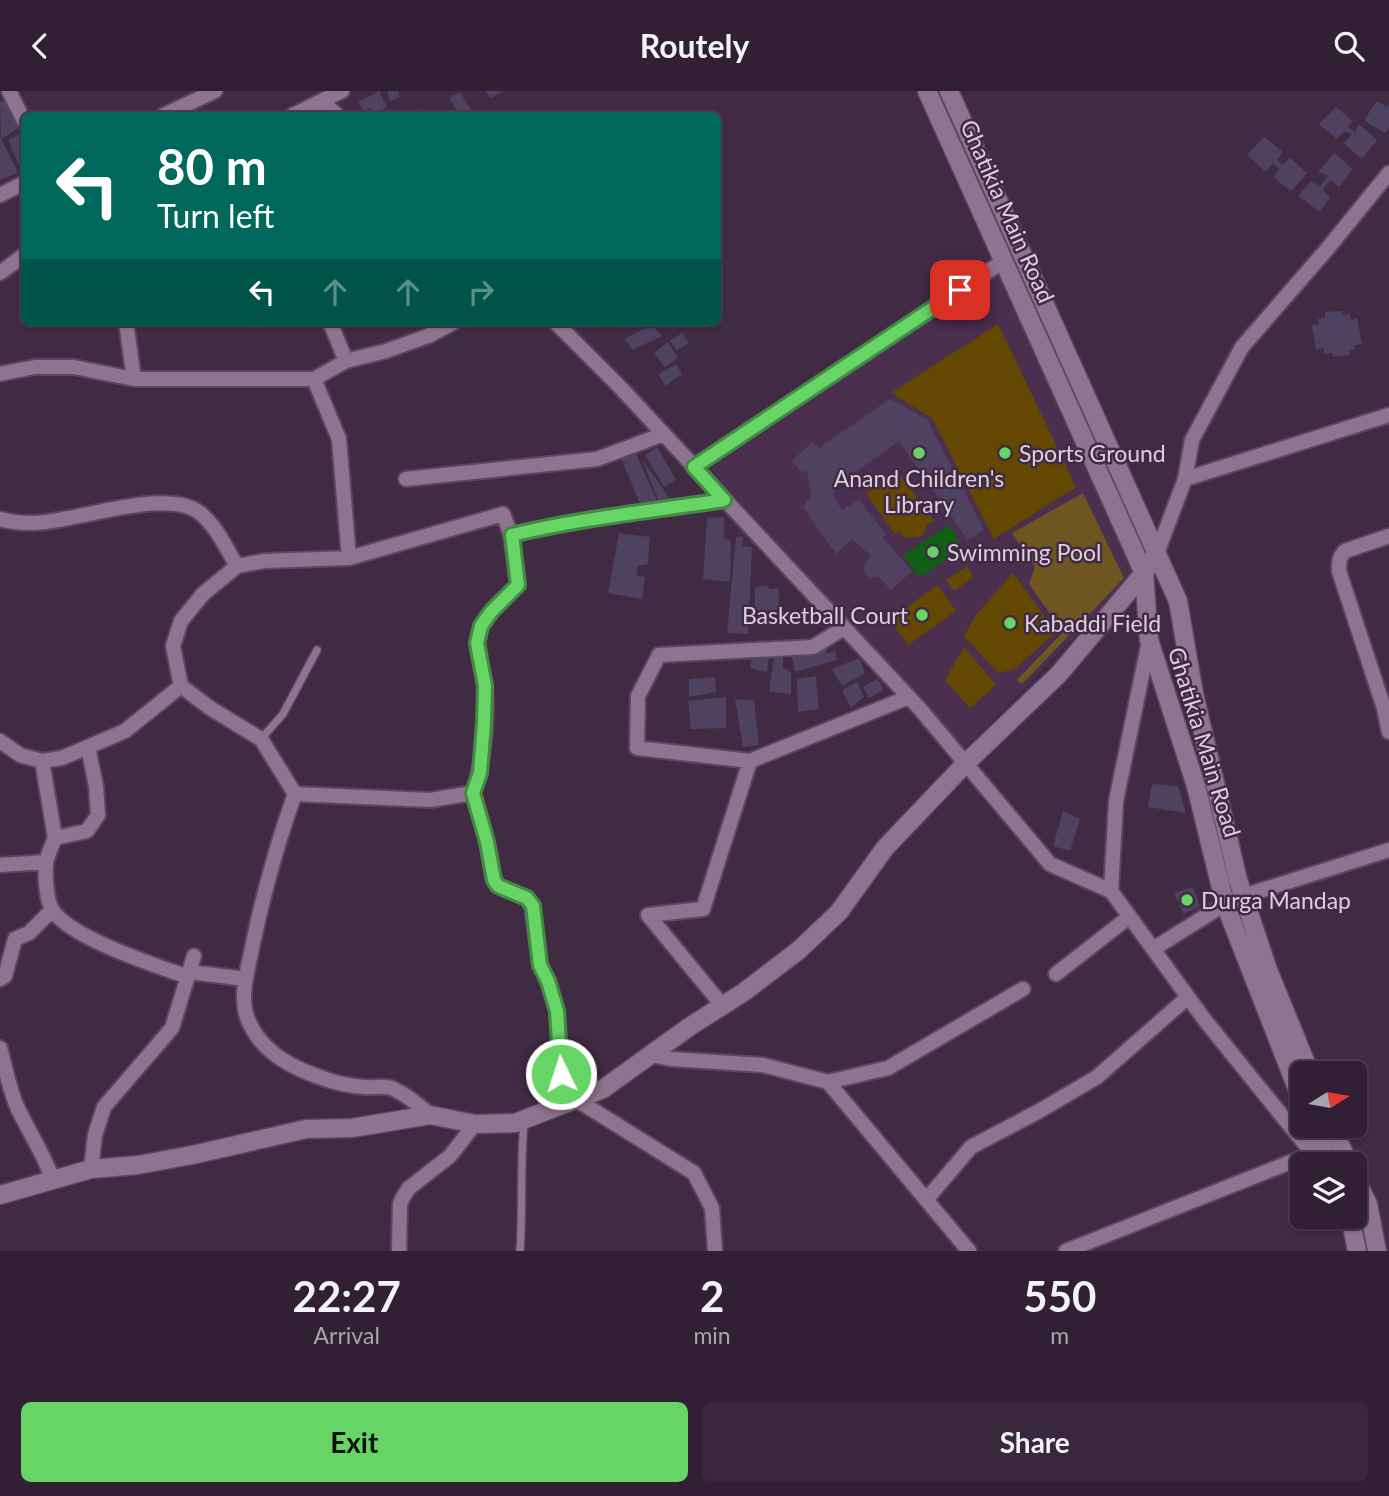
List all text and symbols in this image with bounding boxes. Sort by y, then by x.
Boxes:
text: Routely [640,26,749,65]
icon: back [21,27,59,65]
icon: search [1330,27,1368,65]
street label: Ghatikia Main Road [955,115,1061,307]
text: 80 m [157,137,267,195]
icon: left [42,140,133,231]
text: Turn left [157,196,274,235]
pin [930,260,990,320]
icon: arrive [941,271,979,309]
icon: left [243,273,281,311]
icon: ahead [316,273,354,311]
icon: ahead [389,273,427,311]
icon: right [462,273,500,311]
place label: Sports Ground [1019,439,1166,467]
marker: Anand Children's Library [911,445,927,461]
marker: Sports Ground [997,445,1013,461]
place label: Anand Children's Library [834,464,1004,518]
place label: Swimming Pool [947,538,1101,566]
marker: Swimming Pool [925,544,941,560]
place label: Basketball Court [742,601,909,629]
marker: Basketball Court [914,607,930,623]
place label: Kabaddi Field [1024,609,1161,637]
marker: Kabaddi Field [1002,615,1018,631]
street label: Ghatikia Main Road [1163,644,1247,840]
place label: Durga Mandap [1201,886,1351,914]
marker: Durga Mandap [1179,892,1195,908]
position arrow [524,1037,598,1111]
north arrow [1290,1061,1367,1137]
map controls [1290,1061,1367,1229]
button: layers [1290,1152,1367,1229]
text: 22:27 [293,1271,401,1321]
text: 2 [700,1271,724,1321]
text: 550 [1023,1271,1096,1321]
text: Arrival [314,1321,380,1349]
text: min [693,1321,731,1349]
text: m [1050,1321,1069,1349]
button: Exit [21,1402,688,1482]
button: Share [702,1402,1368,1482]

